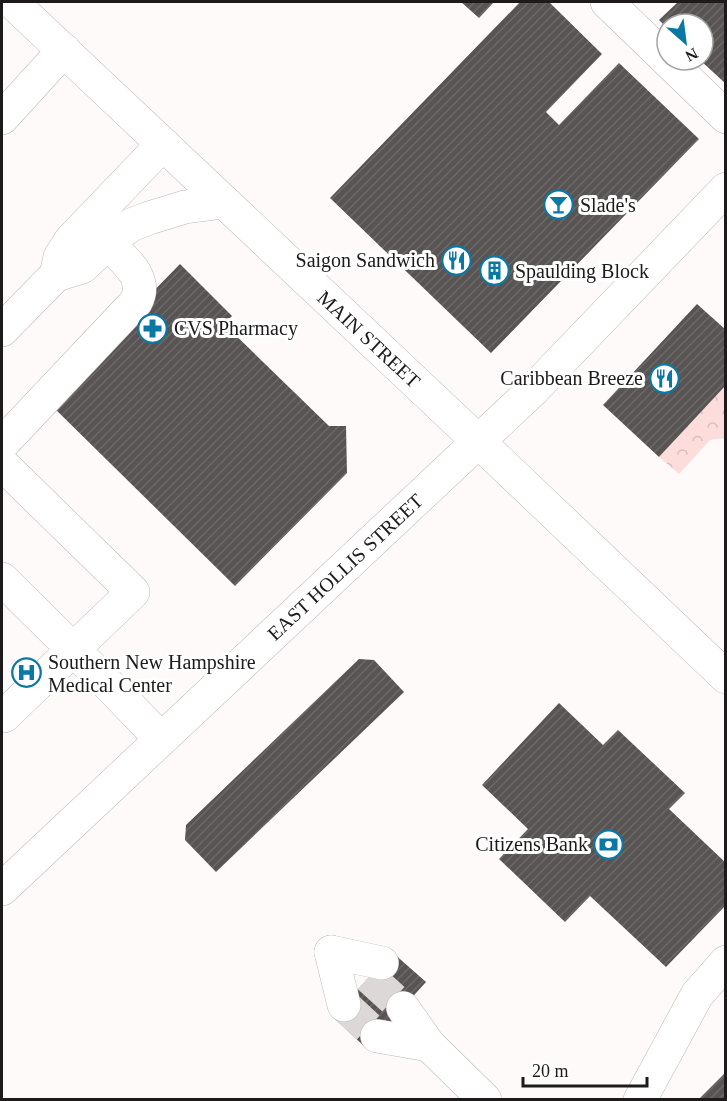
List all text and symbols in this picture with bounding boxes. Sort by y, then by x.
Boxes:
north arrow [655,12,715,72]
text: N [682,45,701,65]
bar icon: Slade's [543,189,575,221]
place label: Slade's [580,194,636,216]
restaurant icon: Saigon Sandwich [440,244,472,276]
place label: Saigon Sandwich [296,249,435,272]
building icon: Spaulding Block [478,255,510,287]
place label: Spaulding Block [515,260,649,283]
street label: MAIN STREET [313,286,425,392]
pharmacy icon: CVS Pharmacy [137,312,169,344]
place label: CVS Pharmacy [174,317,298,340]
restaurant icon: Caribbean Breeze [648,362,680,394]
place label: Caribbean Breeze [500,367,643,389]
street label: EAST HOLLIS STREET [263,489,427,645]
place label: Southern New Hampshire Medical Center [48,651,256,696]
hospital icon: Southern New Hampshire Medical Center [11,657,43,689]
bank icon: Citizens Bank [593,828,625,860]
place label: Citizens Bank [475,833,588,855]
scale bar [523,1050,648,1088]
text: 20 m [532,1061,569,1081]

